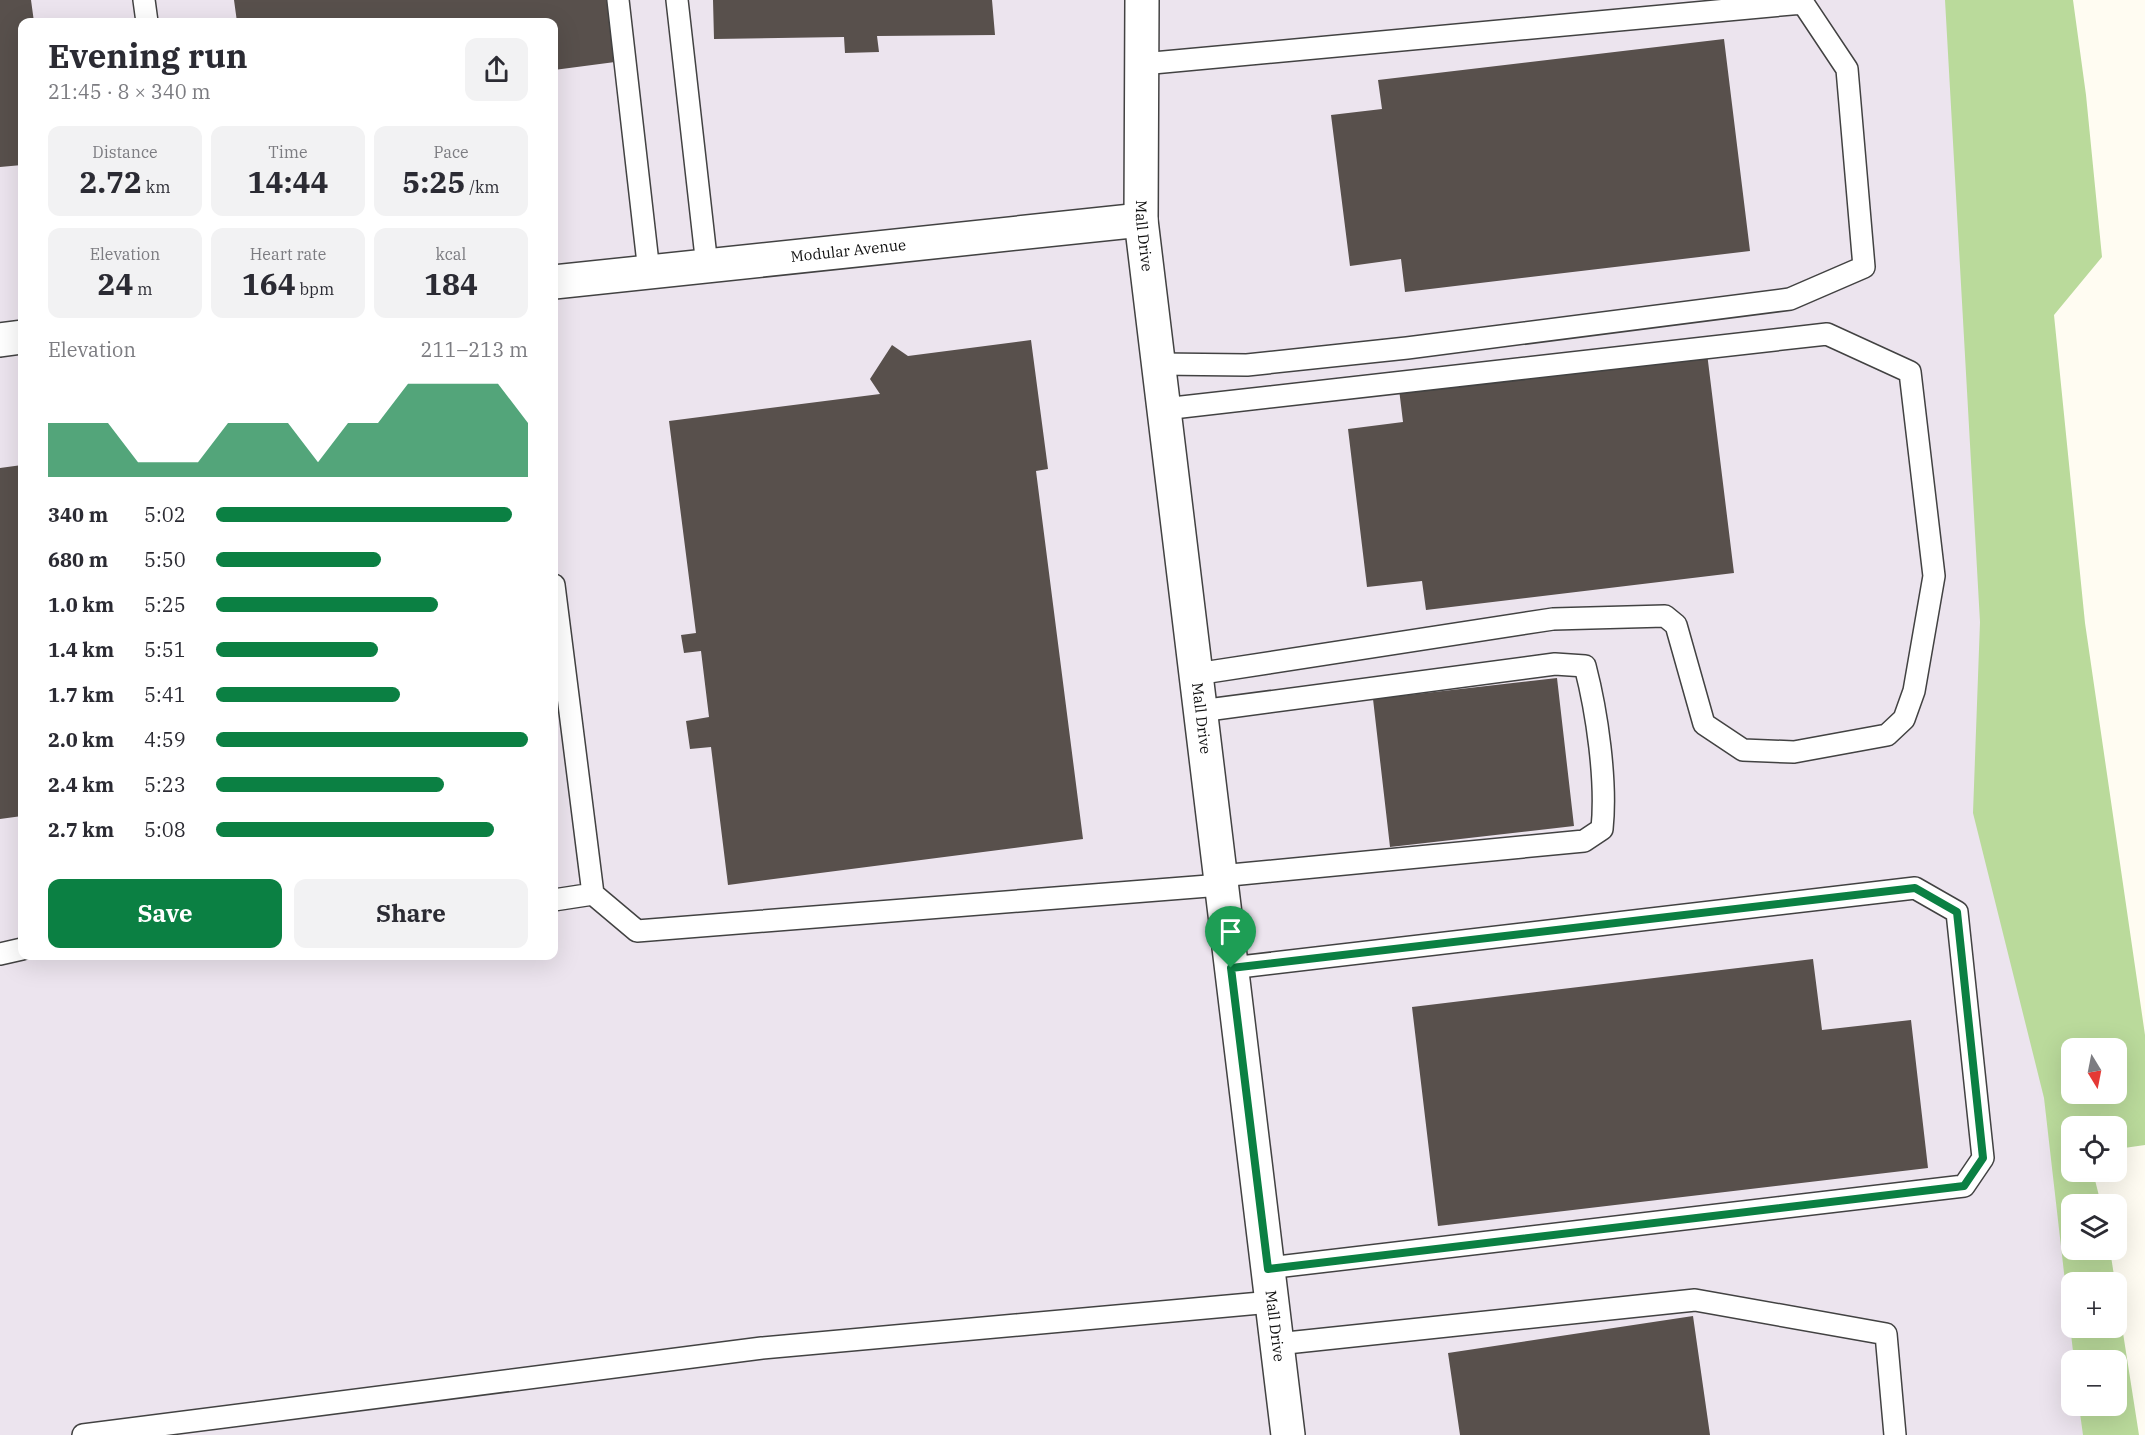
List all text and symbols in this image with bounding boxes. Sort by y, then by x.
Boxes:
text: Evening run [48,34,248,77]
button: share [465,38,528,101]
text: 21:45 · 8 × 340 m [48,78,211,105]
text: Distance [92,142,158,162]
text: Time [268,142,308,162]
text: Pace [433,142,469,162]
text: 2.72 [80,162,142,201]
text: 14:44 [247,162,329,201]
text: 5:25 [402,162,465,201]
text: km [142,177,170,197]
text: /km [465,177,500,197]
street label: Mall Drive [1132,200,1157,273]
street label: Modular Avenue [790,235,907,266]
text: Elevation [90,244,160,264]
text: Heart rate [250,244,326,264]
text: kcal [436,244,466,264]
text: 24 [98,264,134,303]
text: 164 [242,264,296,303]
text: 184 [424,264,478,303]
text: m [134,279,152,299]
text: bpm [296,279,334,299]
text: Elevation [48,336,136,363]
text: 211–213 m [421,336,528,363]
text: 340 m [48,501,108,528]
text: 5:02 [144,501,186,528]
text: 680 m [48,546,108,573]
text: 5:50 [144,546,186,573]
text: 1.0 km [48,591,114,618]
text: 5:25 [144,591,186,618]
text: 1.4 km [48,636,114,663]
text: 5:51 [144,636,186,663]
text: 1.7 km [48,681,114,708]
text: 5:41 [144,681,186,708]
street label: Mall Drive [1188,682,1216,755]
text: 2.0 km [48,726,114,753]
text: 4:59 [144,726,186,753]
text: 2.4 km [48,771,114,798]
text: 5:23 [144,771,186,798]
text: 2.7 km [48,816,114,843]
text: 5:08 [144,816,186,843]
button: Save [48,879,282,948]
button: Share [294,879,528,948]
pin [1205,906,1256,968]
icon: arrive [1214,915,1247,948]
north arrow [2061,1038,2127,1104]
map controls [2061,1038,2127,1416]
button: locate [2061,1116,2127,1182]
button: layers [2061,1194,2127,1260]
button: + [2061,1272,2127,1338]
street label: Mall Drive [1262,1289,1289,1363]
button: − [2061,1350,2127,1416]

